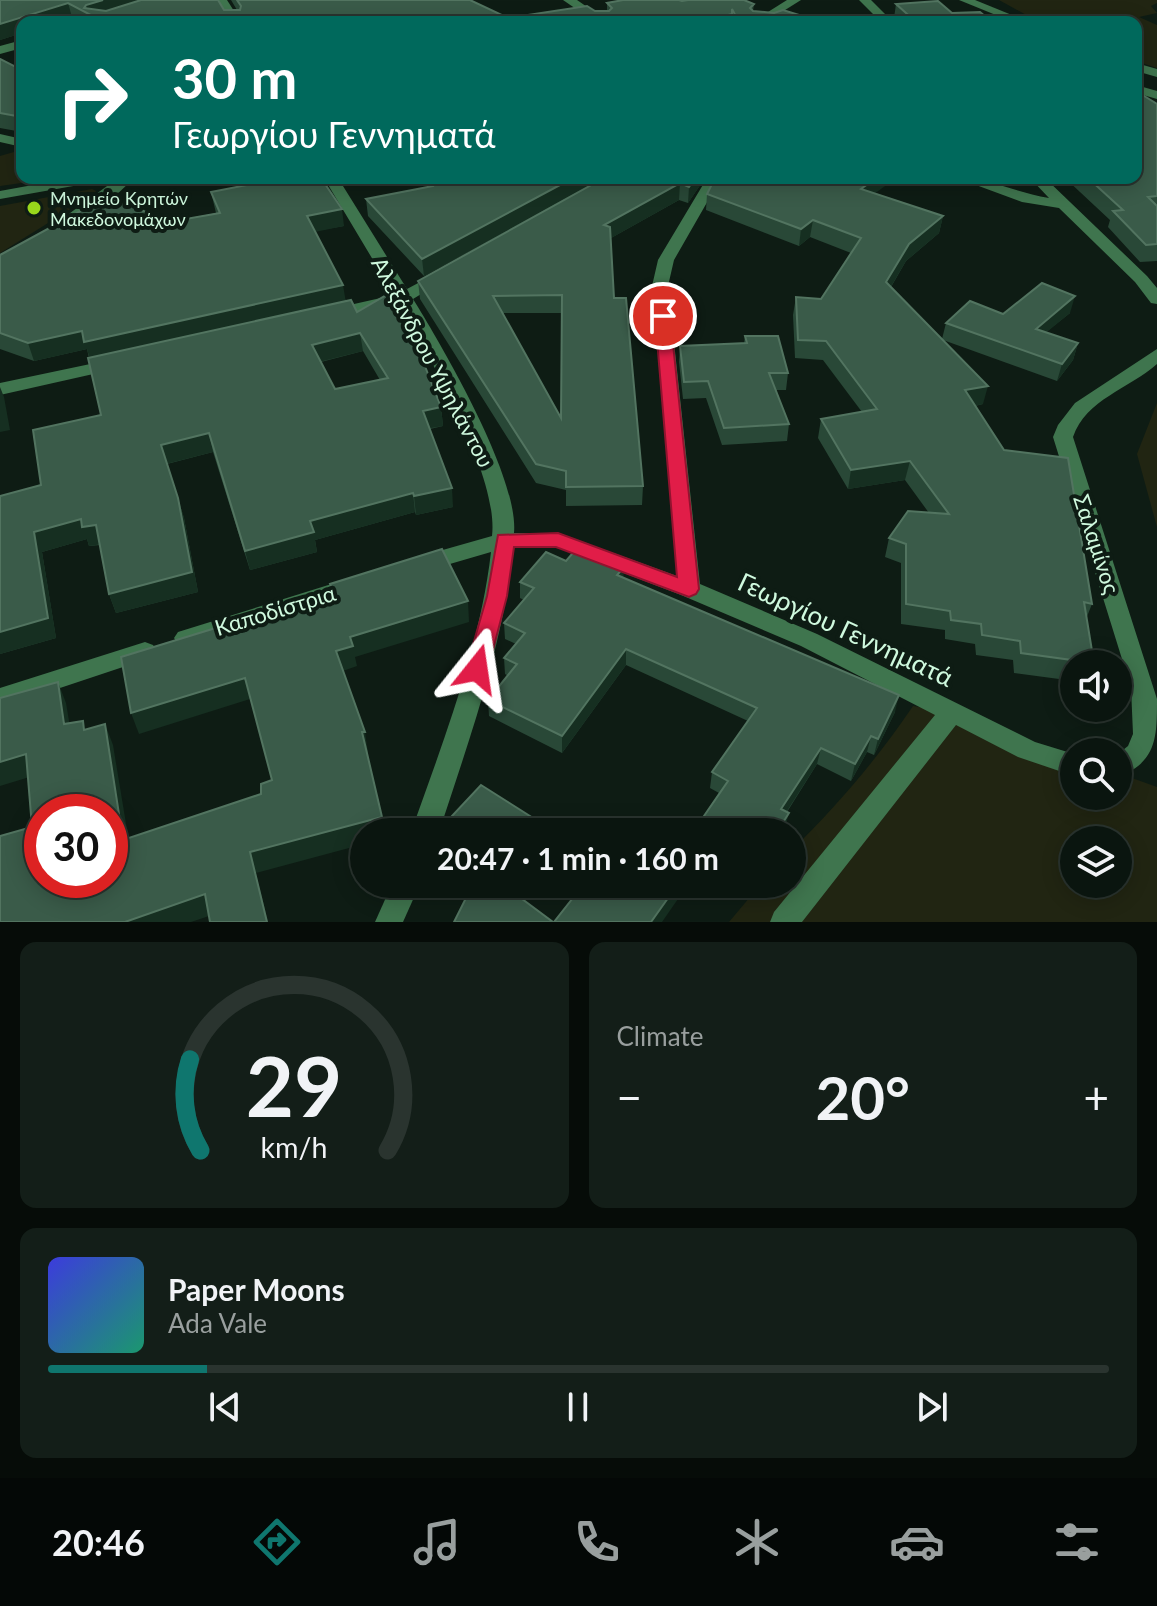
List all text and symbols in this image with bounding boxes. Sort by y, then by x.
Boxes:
text: 30 m [172,44,297,111]
icon: right [40,48,144,152]
text: Γεωργίου Γεννηματά [172,112,496,156]
place label: Μνημείο Κρητών Μακεδονομάχων [50,187,188,230]
marker: Μνημείο Κρητών Μακεδονομάχων [25,199,43,217]
street label: Αλεξάνδρου Υψηλάντου [366,252,500,472]
pin [629,282,697,350]
icon: arrive [641,294,685,338]
street label: Σαλαμίνος [1068,491,1126,597]
street label: Γεωργίου Γεννηματά [733,565,959,693]
street label: Καποδίστρια [211,579,339,641]
position arrow [435,627,519,711]
map controls [1060,650,1132,898]
button: sound [1060,650,1132,722]
button: search [1060,738,1132,810]
speed limit sign: 30 [24,794,128,898]
button: layers [1060,826,1132,898]
text: 20:47 · 1 min · 160 m [437,840,719,876]
text: Climate [617,1020,703,1052]
text: 29 [246,1035,343,1135]
text: 20° [815,1061,910,1133]
text: − [617,1071,642,1123]
text: + [1083,1071,1109,1123]
text: km/h [261,1130,328,1164]
text: Paper Moons [168,1271,345,1307]
text: Ada Vale [168,1307,267,1339]
icon: previous [203,1385,247,1429]
icon: pause [556,1385,600,1429]
icon: next [910,1385,954,1429]
icon: directions [249,1514,305,1570]
icon: music [409,1514,465,1570]
icon: phone [569,1514,625,1570]
icon: climate [729,1514,785,1570]
icon: car [889,1514,945,1570]
icon: filters [1049,1514,1105,1570]
text: 20:46 [52,1520,145,1564]

